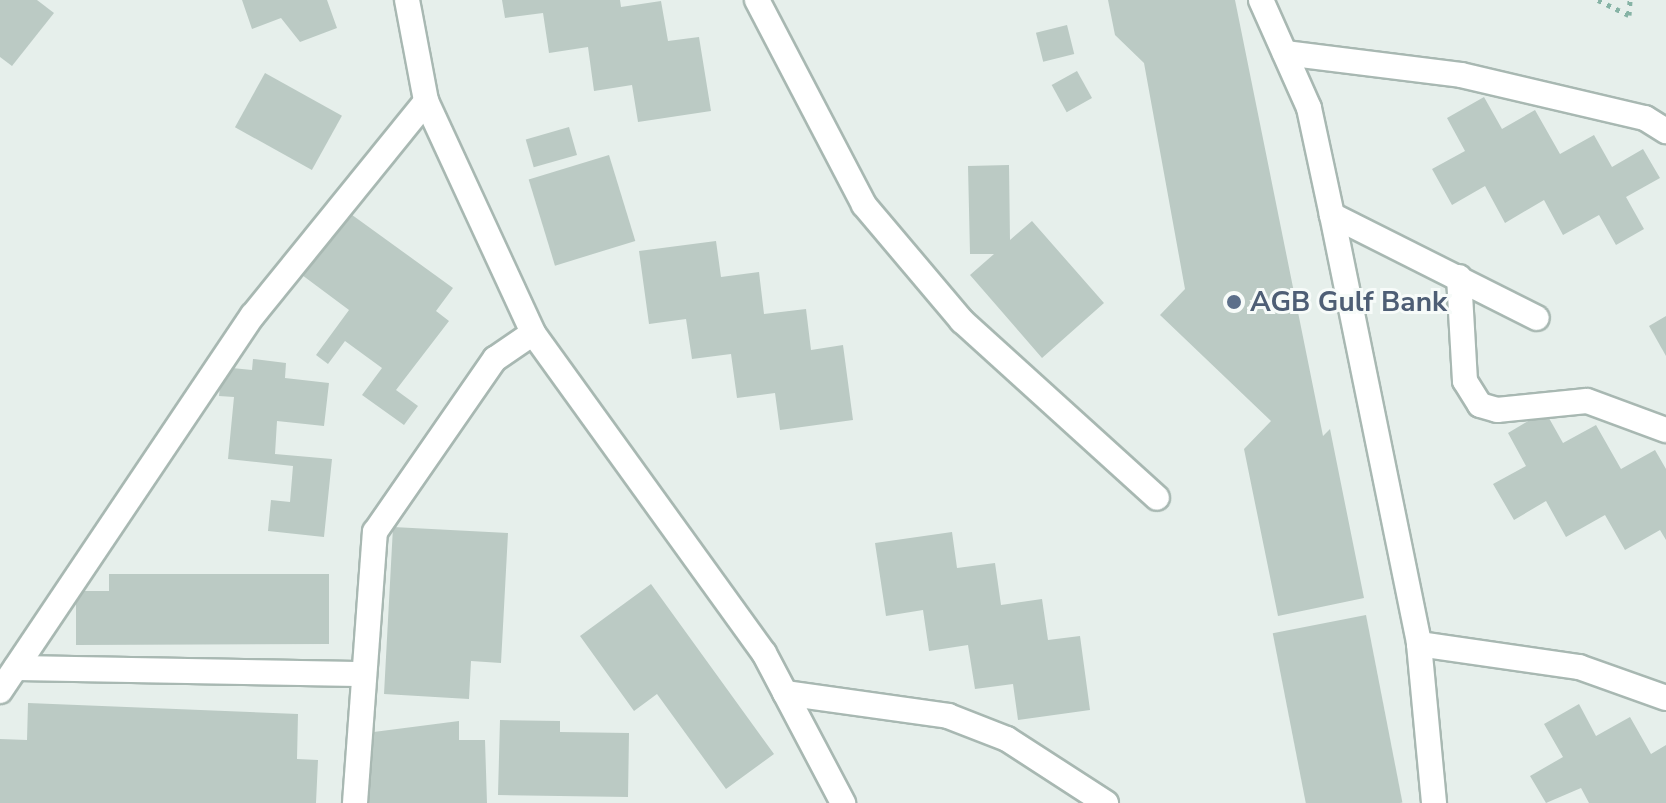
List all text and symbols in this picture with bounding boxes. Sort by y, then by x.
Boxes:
place label: AGB Gulf Bank [1250,285,1447,319]
marker: AGB Gulf Bank [1225,293,1243,311]

